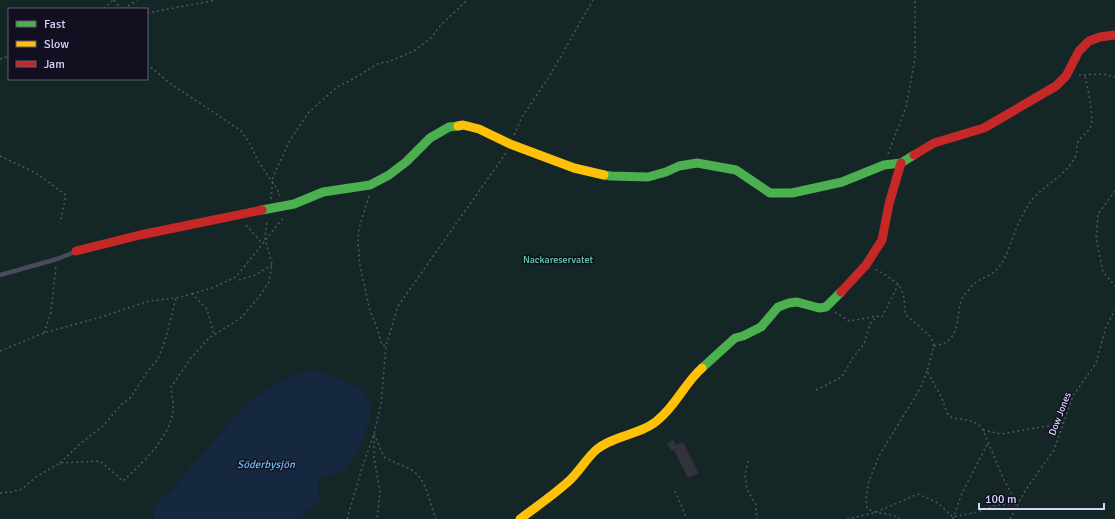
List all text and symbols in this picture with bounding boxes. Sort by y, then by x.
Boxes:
legend [8,8,148,80]
text: Fast [44,17,65,32]
text: Slow [44,37,69,52]
text: Jam [44,57,65,72]
park label: Nackareservatet [523,254,593,266]
street label: Dow Jones [1046,390,1074,437]
water label: Söderbysjön [237,458,296,471]
scale bar [979,485,1104,511]
text: 100 m [985,492,1017,507]

